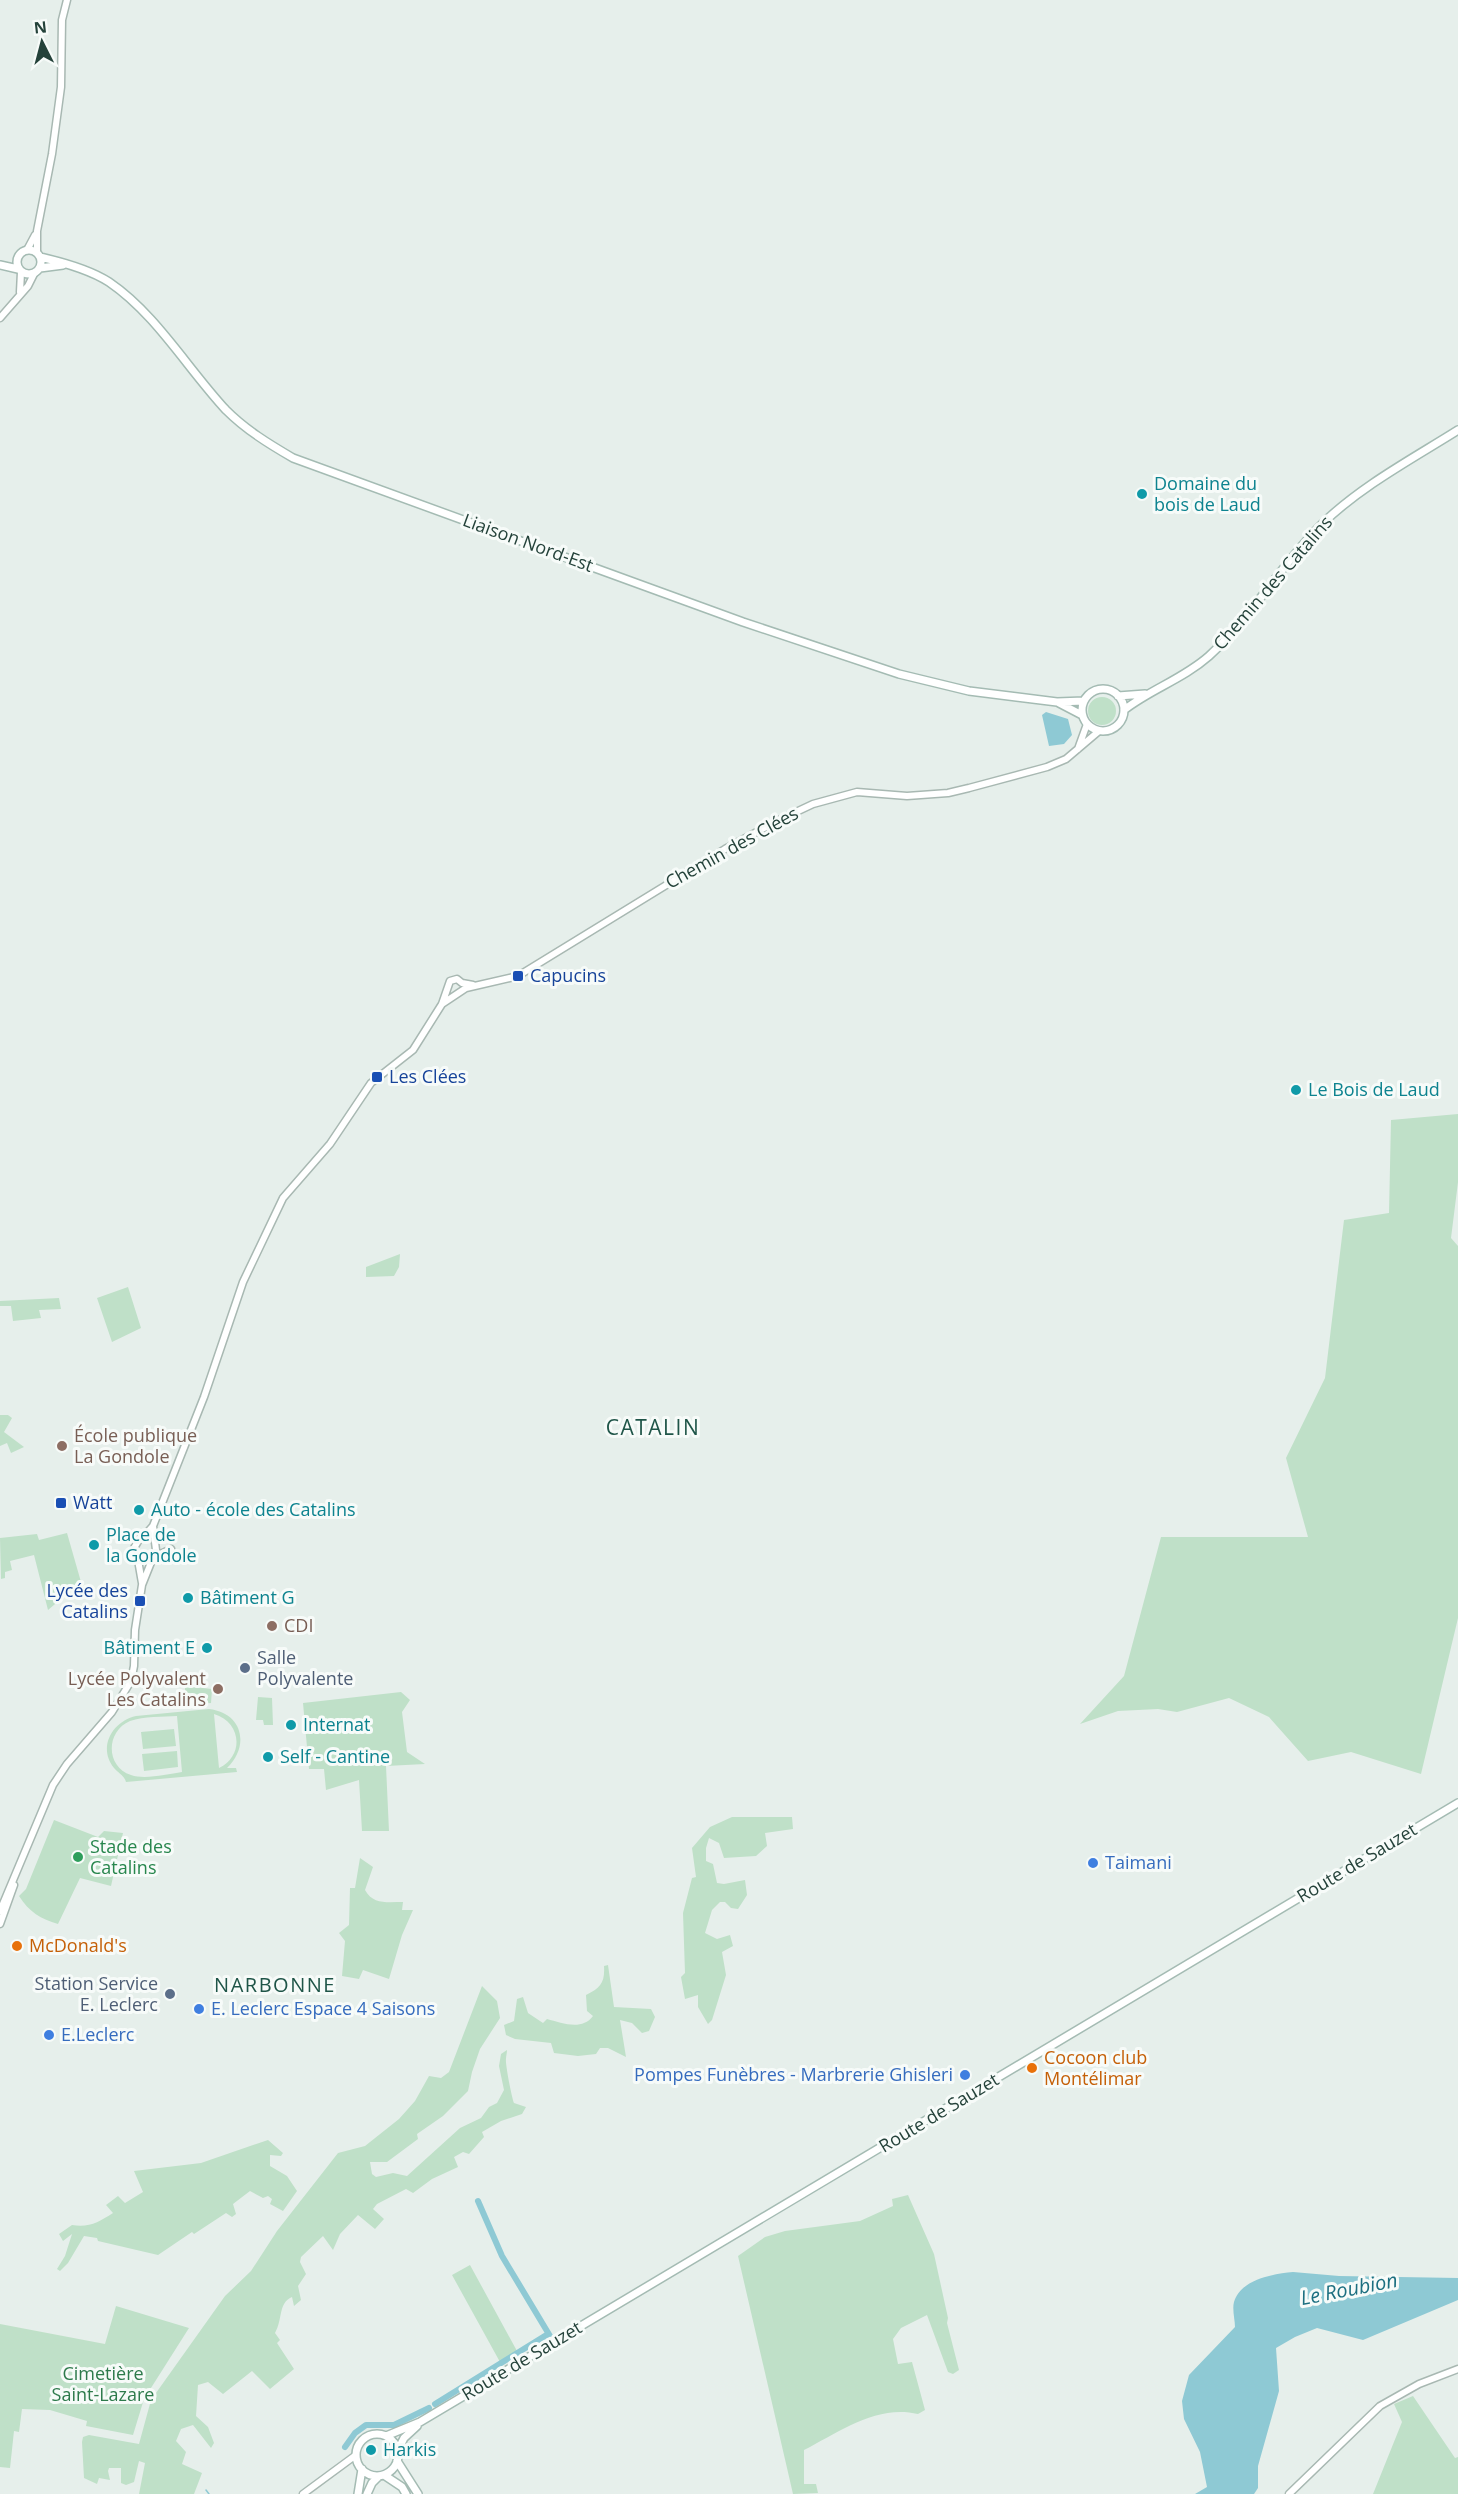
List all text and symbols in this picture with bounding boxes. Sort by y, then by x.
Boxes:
north arrow [12,12,72,72]
text: N [33,15,48,39]
place label: Domaine du bois de Laud [1154,471,1261,516]
marker: Domaine du bois de Laud [1135,487,1149,501]
street label: Liaison Nord-Est [460,507,597,577]
street label: Chemin des Catalins [1207,510,1337,654]
street label: Chemin des Clées [661,801,802,894]
place label: Capucins [530,963,606,987]
marker: Capucins [511,969,525,983]
place label: Les Clées [389,1064,466,1088]
marker: Les Clées [370,1070,384,1084]
place label: Le Bois de Laud [1308,1077,1440,1101]
marker: Le Bois de Laud [1289,1083,1303,1097]
district label: CATALIN [606,1413,700,1441]
place label: École publique La Gondole [74,1423,197,1468]
marker: École publique La Gondole [55,1439,69,1453]
place label: Watt [73,1490,112,1514]
marker: Watt [54,1496,68,1510]
place label: Auto - école des Catalins [151,1497,356,1521]
marker: Auto - école des Catalins [132,1503,146,1517]
place label: Place de la Gondole [106,1522,197,1567]
marker: Place de la Gondole [87,1538,101,1552]
place label: Lycée des Catalins [46,1578,128,1623]
place label: Bâtiment G [200,1585,295,1609]
marker: Bâtiment G [181,1591,195,1605]
marker: Lycée des Catalins [133,1594,147,1608]
place label: CDI [284,1613,313,1637]
marker: CDI [265,1619,279,1633]
place label: Bâtiment E [104,1635,195,1659]
marker: Bâtiment E [200,1641,214,1655]
place label: Salle Polyvalente [257,1645,353,1690]
marker: Salle Polyvalente [238,1661,252,1675]
place label: Lycée Polyvalent Les Catalins [68,1666,206,1711]
marker: Lycée Polyvalent Les Catalins [211,1682,225,1696]
place label: Internat [303,1712,370,1736]
marker: Internat [284,1718,298,1732]
place label: Self - Cantine [280,1744,390,1768]
marker: Self - Cantine [261,1750,275,1764]
street label: Route de Sauzet [1292,1817,1421,1907]
place label: Stade des Catalins [90,1834,172,1879]
marker: Stade des Catalins [71,1850,85,1864]
place label: Taimani [1105,1850,1172,1874]
marker: Taimani [1086,1856,1100,1870]
place label: McDonald's [29,1933,127,1957]
marker: McDonald's [10,1939,24,1953]
place label: Station Service E. Leclerc [35,1971,158,2016]
district label: NARBONNE [214,1971,336,1998]
marker: Station Service E. Leclerc [163,1987,177,2001]
place label: E. Leclerc Espace 4 Saisons [211,1996,435,2020]
marker: E. Leclerc Espace 4 Saisons [192,2002,206,2016]
place label: E.Leclerc [61,2022,135,2046]
marker: E.Leclerc [42,2028,56,2042]
place label: Cocoon club Montélimar [1044,2045,1147,2090]
marker: Cocoon club Montélimar [1025,2061,1039,2075]
place label: Pompes Funèbres - Marbrerie Ghisleri [634,2062,953,2086]
street label: Route de Sauzet [874,2067,1003,2157]
marker: Pompes Funèbres - Marbrerie Ghisleri [958,2068,972,2082]
water label: Le Roubion [1298,2266,1400,2311]
street label: Route de Sauzet [457,2315,586,2405]
park label: Cimetière Saint-Lazare [52,2361,154,2406]
place label: Harkis [383,2437,436,2461]
marker: Harkis [364,2443,378,2457]

